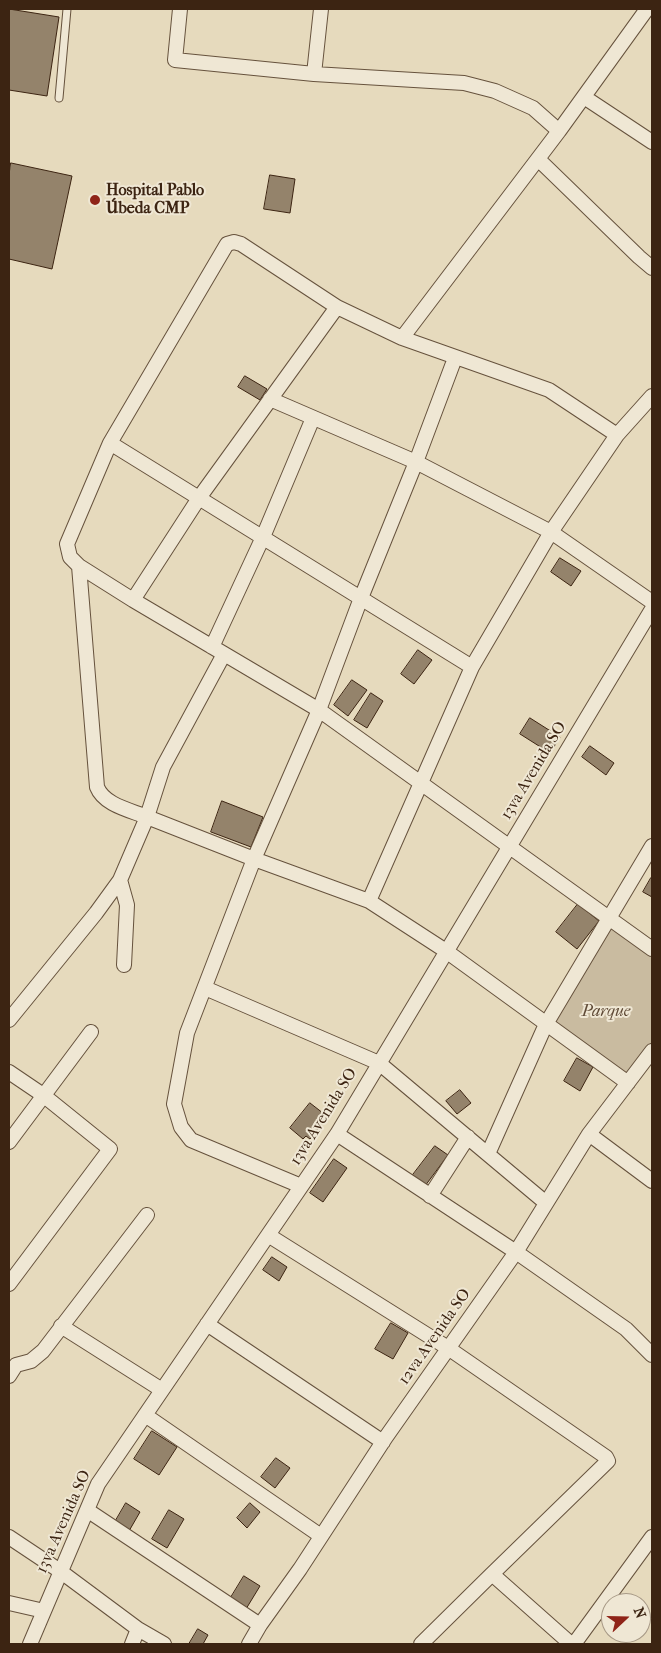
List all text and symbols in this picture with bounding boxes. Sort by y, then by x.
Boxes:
place label: Hospital Pablo Úbeda CMP [106,181,204,219]
marker: Hospital Pablo Úbeda CMP [88,193,102,207]
street label: 13va Avenida SO [497,718,571,824]
park label: Parque [582,1002,630,1022]
street label: 13va Avenida SO [286,1065,362,1169]
street label: 12va Avenida SO [395,1285,475,1389]
street label: 13va Avenida SO [33,1467,95,1577]
north arrow [601,1593,651,1643]
text: N [630,1605,649,1621]

